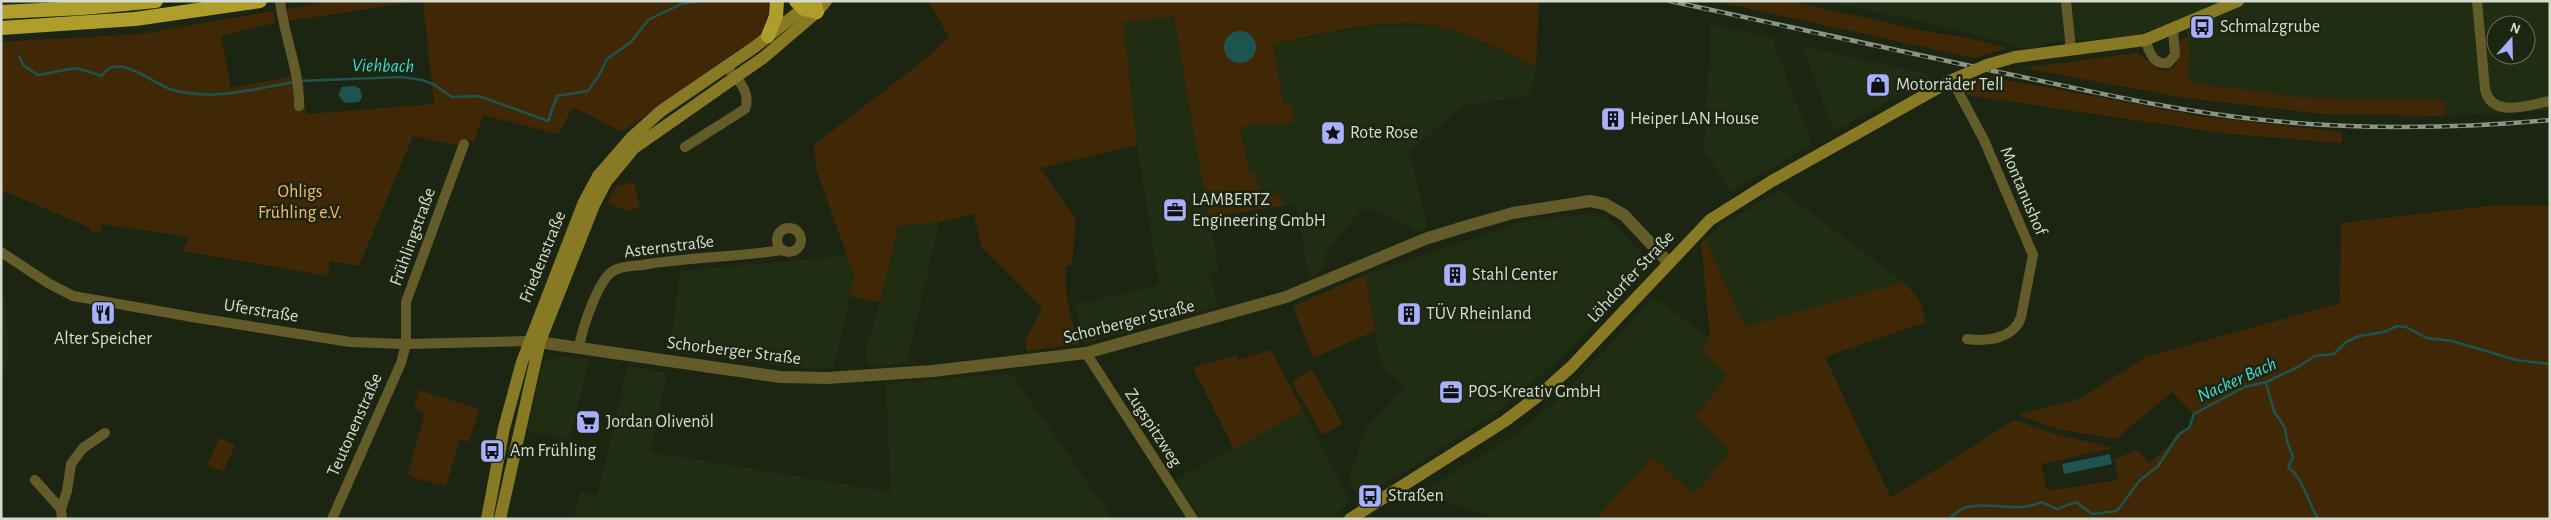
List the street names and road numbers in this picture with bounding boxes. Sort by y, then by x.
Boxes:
street label: Montanushof [1996,144,2050,239]
street label: Frühlingstraße [387,186,439,288]
street label: Friedenstraße [516,209,570,305]
street label: Löhdorfer Straße [1584,228,1678,326]
street label: Asternstraße [623,233,715,261]
street label: Uferstraße [222,296,300,326]
street label: Schorberger Straße [1062,297,1196,347]
street label: Schorberger Straße [666,334,802,368]
street label: Teutonenstraße [324,371,386,479]
street label: Zugspitzweg [1121,386,1185,471]

